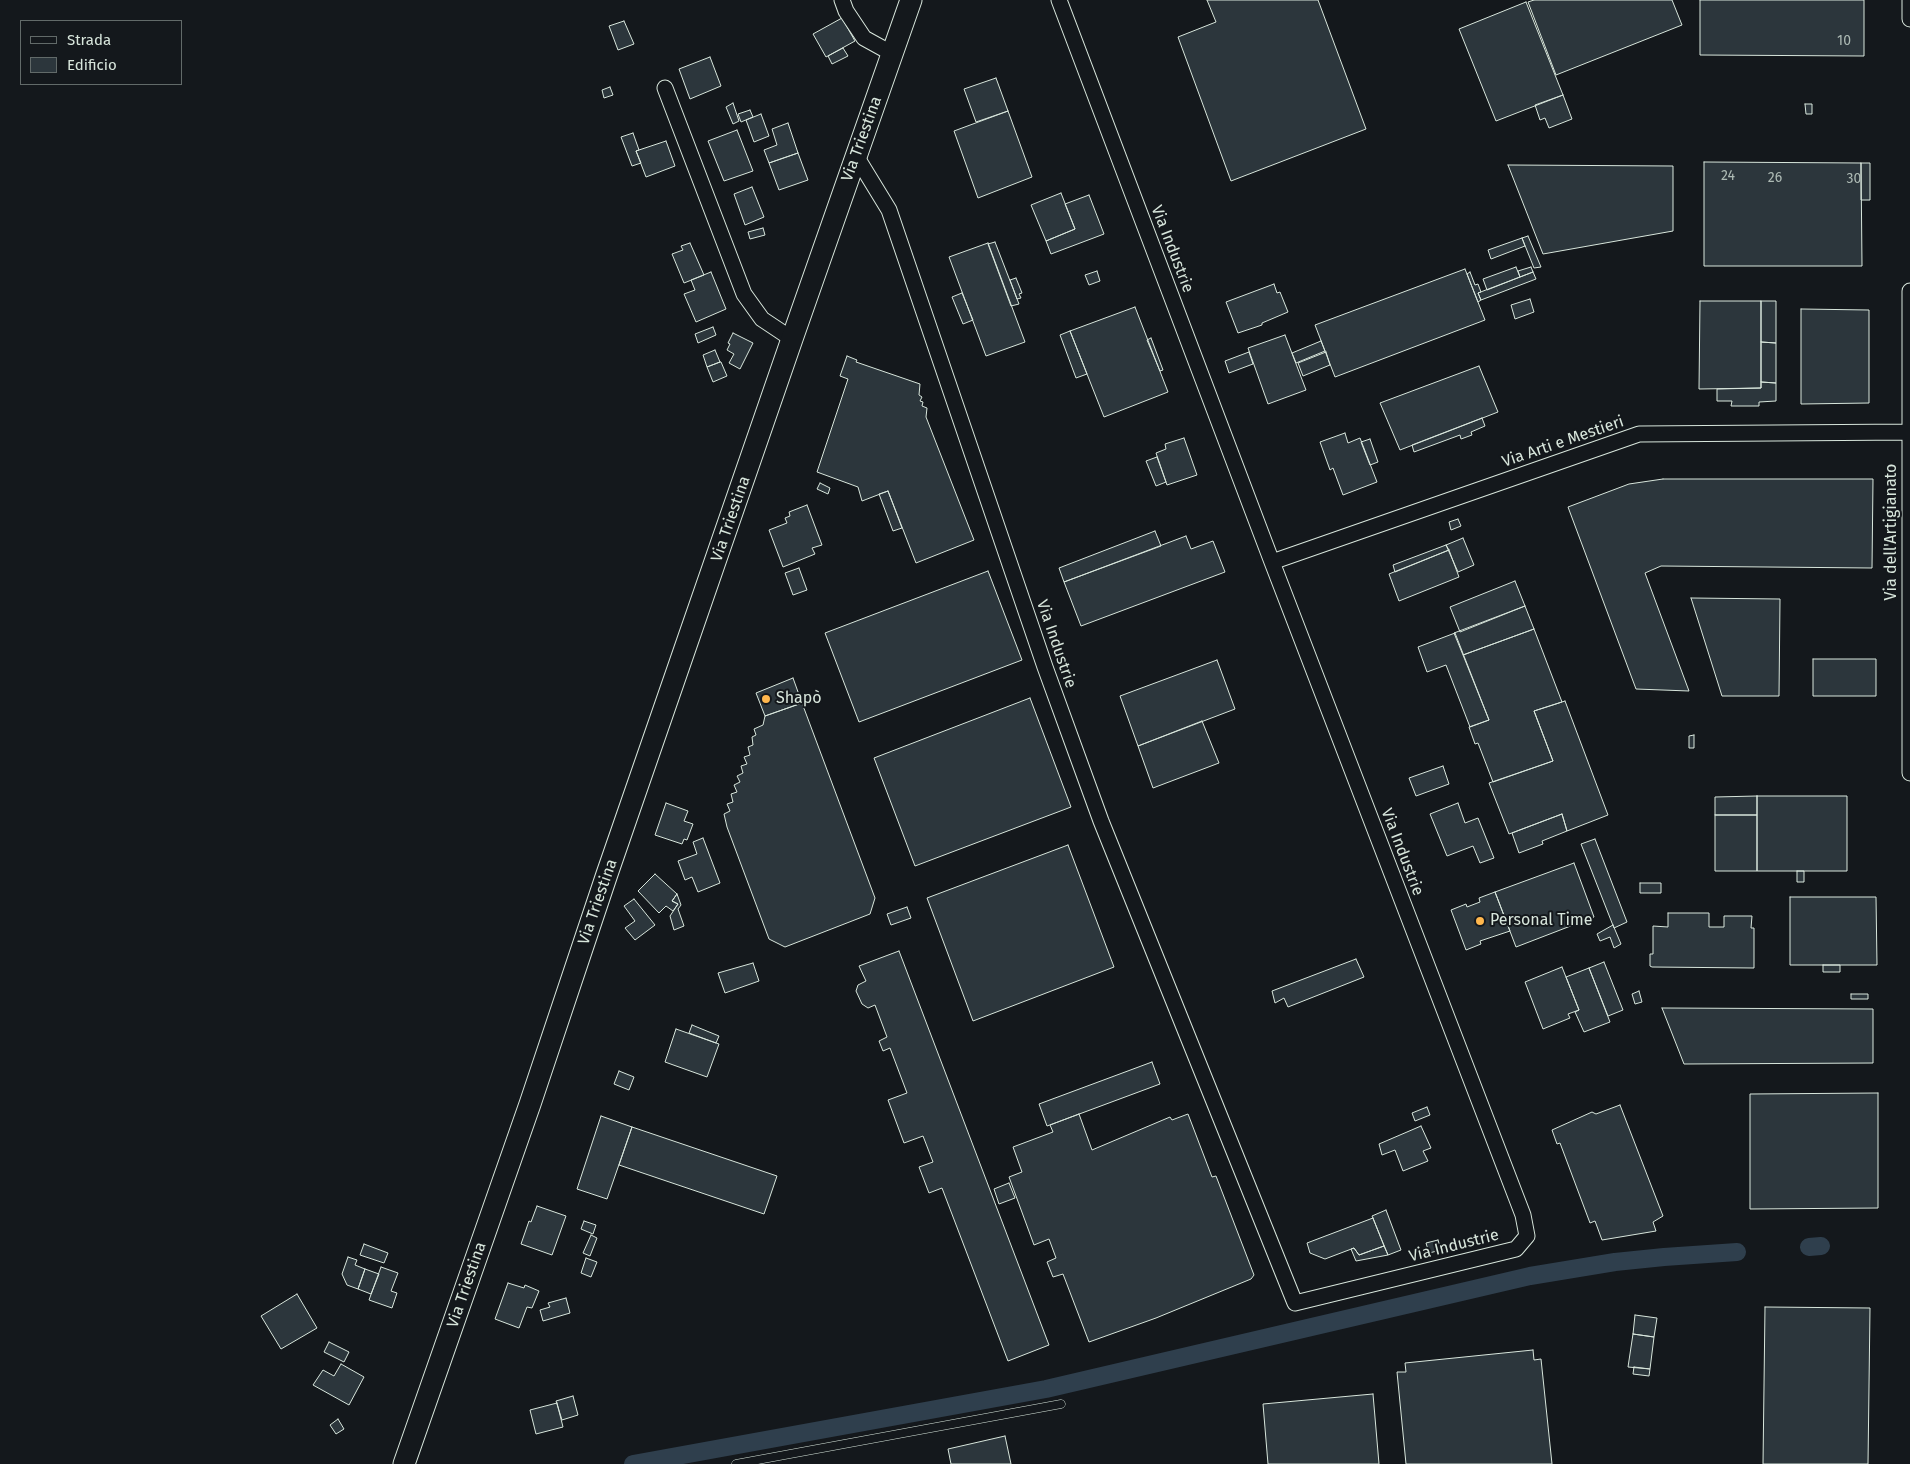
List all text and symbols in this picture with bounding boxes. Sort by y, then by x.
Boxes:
legend [20,20,182,85]
text: Strada [67,31,111,49]
house number: 10 [1837,33,1851,49]
text: Edificio [67,56,117,74]
street label: Via Triestina [838,94,886,184]
house number: 24 [1721,168,1735,184]
house number: 26 [1768,170,1782,186]
house number: 30 [1847,171,1861,187]
street label: Via Industrie [1147,203,1197,295]
street label: Via Arti e Mestieri [1500,412,1626,472]
street label: Via dell'Artigianato [1882,464,1902,600]
street label: Via Triestina [707,474,755,564]
street label: Via Industrie [1032,597,1080,691]
place label: Shapò [776,689,822,709]
marker: Shapò [760,693,772,705]
street label: Via Industrie [1377,806,1427,898]
street label: Via Triestina [574,857,622,947]
place label: Personal Time [1490,911,1592,931]
marker: Personal Time [1474,915,1486,927]
street label: Via Industrie [1407,1226,1501,1266]
street label: Via Triestina [443,1240,491,1330]

